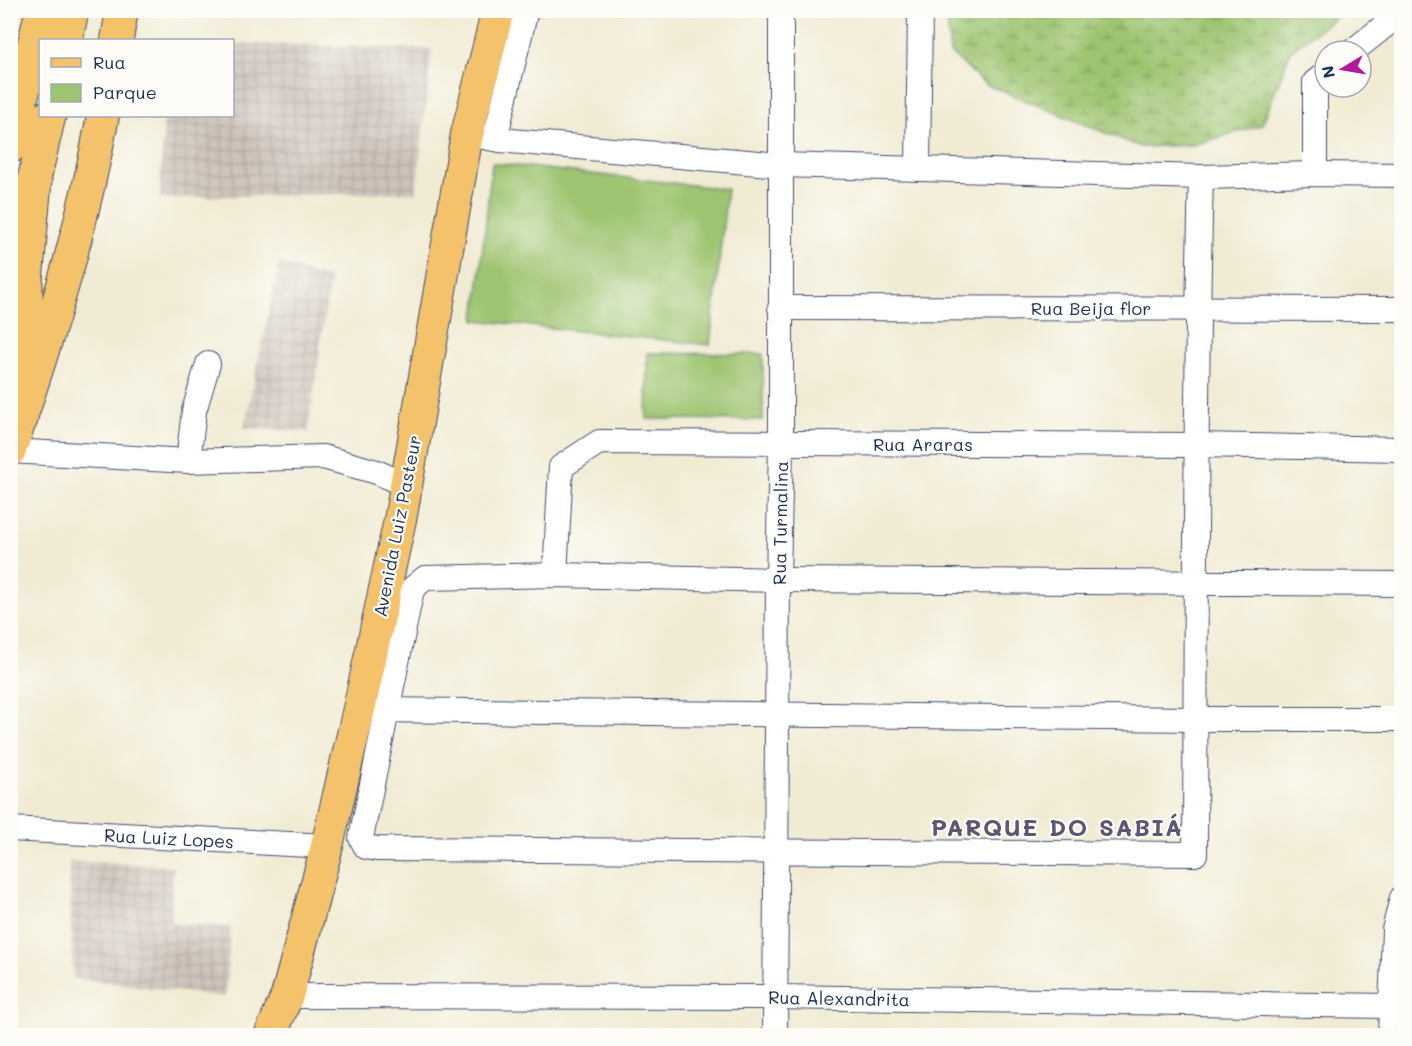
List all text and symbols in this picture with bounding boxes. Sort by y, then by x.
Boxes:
legend [39,39,234,117]
north arrow [1313,39,1373,99]
text: Rua [93,50,126,74]
text: N [1316,64,1339,80]
text: Parque [93,80,157,104]
street label: Rua Beija flor [1031,296,1151,320]
street label: Rua Araras [873,432,973,456]
street label: Avenida Luiz Pasteur [368,433,426,619]
street label: Rua Turmalina [767,461,793,585]
district label: PARQUE DO SABIÁ [931,811,1183,842]
street label: Rua Luiz Lopes [103,823,235,853]
street label: Rua Alexandrita [768,985,910,1011]

